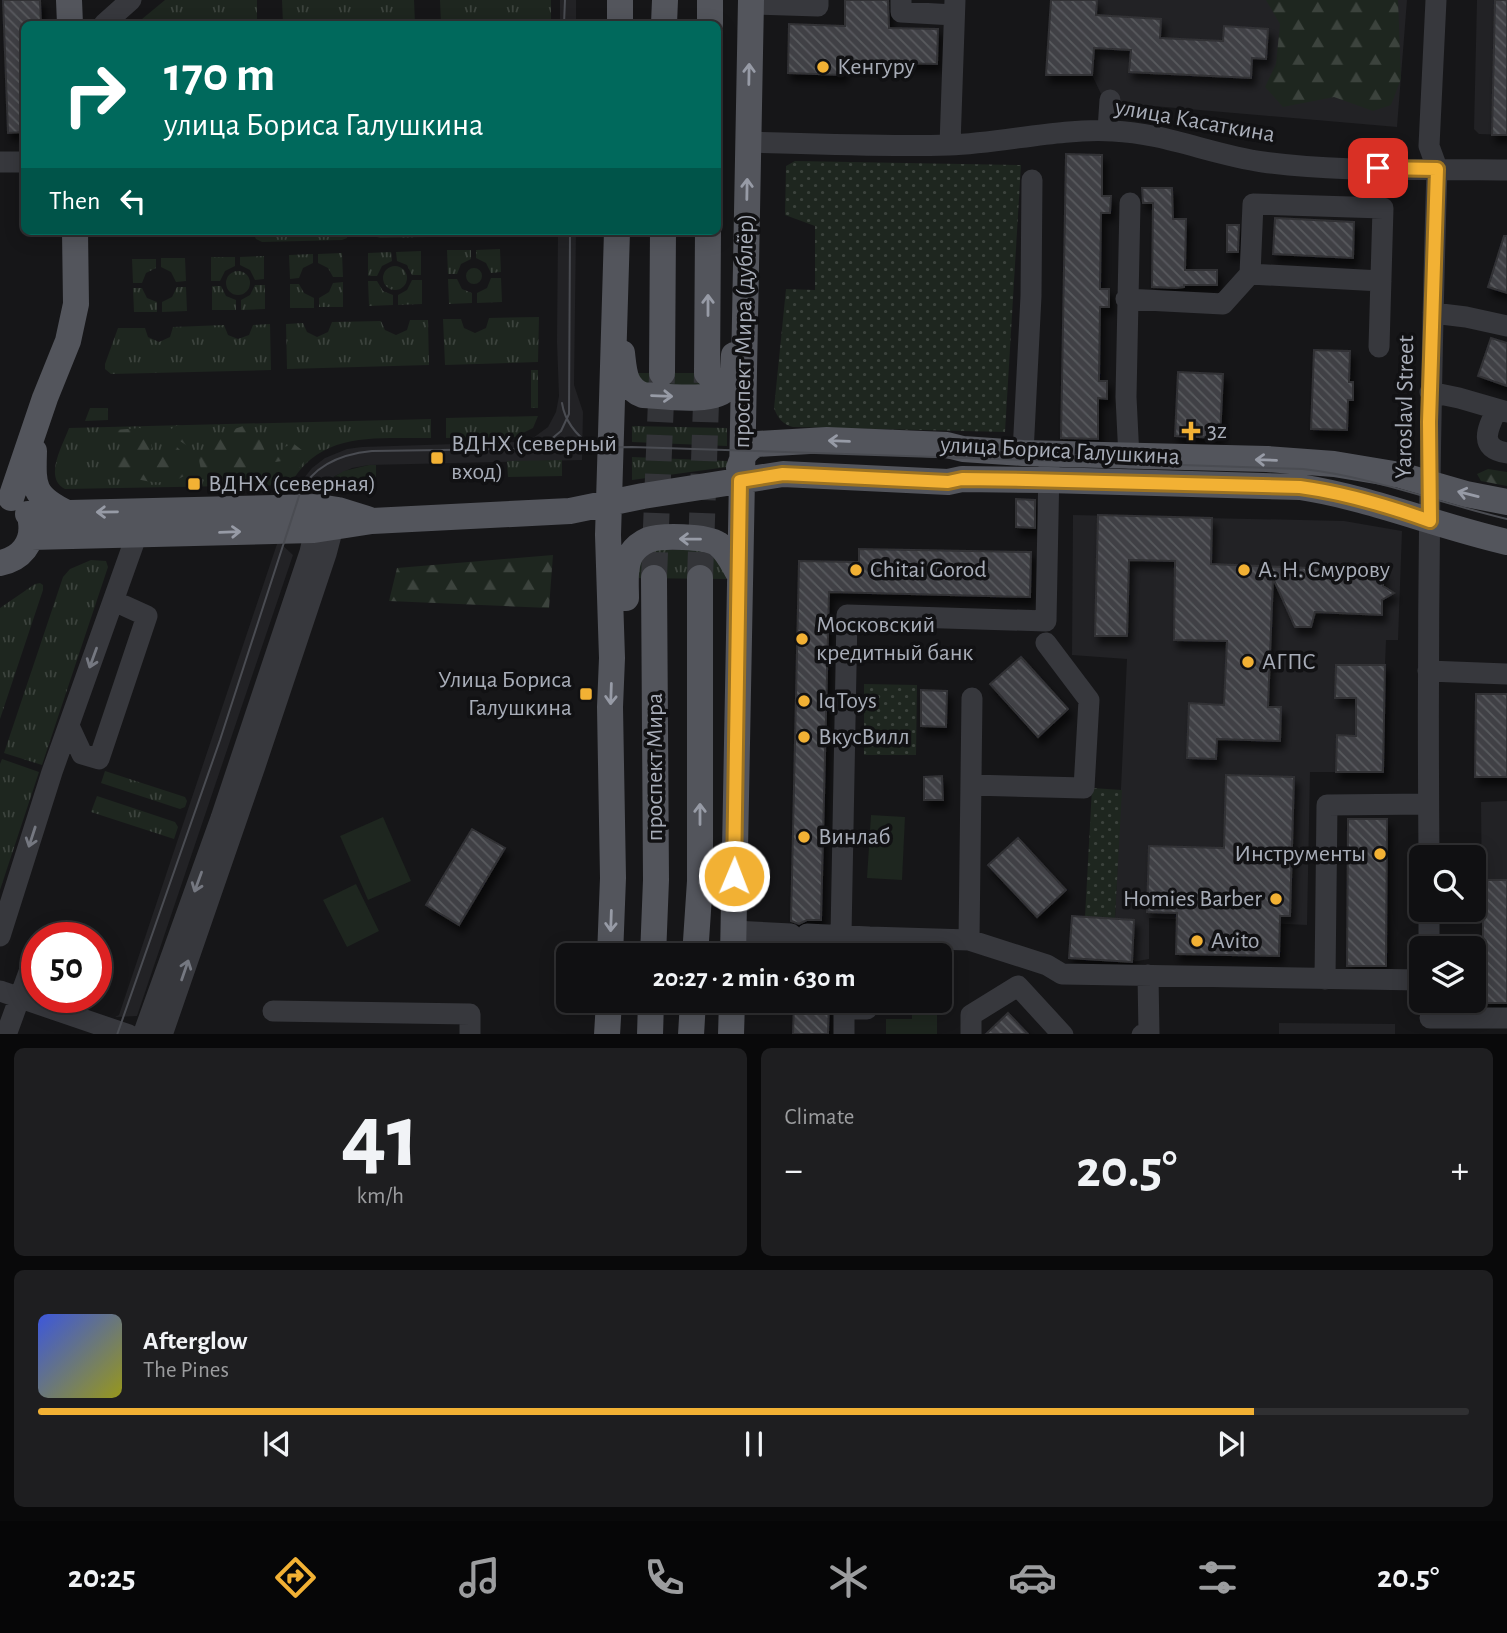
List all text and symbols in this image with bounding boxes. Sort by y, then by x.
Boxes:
icon: right [49,49,140,140]
text: 170 m [164,51,275,100]
place label: Кенгуру [837,55,915,79]
marker: Кенгуру [815,59,831,75]
one-way arrow [743,63,756,86]
street label: улица Касаткина [1112,95,1277,147]
text: улица Бориса Галушкина [164,109,484,141]
pin [1348,138,1408,198]
icon: arrive [1359,149,1397,187]
one-way arrow [740,178,754,201]
icon: left [114,182,152,220]
text: Then [49,188,100,214]
street label: проспект Мира (дублёр) [730,213,758,449]
one-way arrow [701,294,715,317]
street label: Yaroslavl Street [1392,335,1418,479]
one-way arrow [650,389,673,402]
place label: 3z [1207,419,1227,443]
marker: 3z [1181,421,1201,441]
place label: ВДНХ (северный вход) [451,432,617,484]
street label: улица Бориса Галушкина [939,433,1180,469]
one-way arrow [828,434,851,447]
marker: ВДНХ (северный вход) [429,450,445,466]
one-way arrow [1254,453,1277,466]
place label: ВДНХ (северная) [208,472,376,496]
marker: ВДНХ (северная) [186,476,202,492]
one-way arrow [1457,487,1480,500]
one-way arrow [96,505,119,518]
one-way arrow [218,525,241,539]
one-way arrow [678,532,701,546]
place label: Chitai Gorod [870,558,987,582]
place label: А. Н. Смурову [1258,558,1391,582]
marker: Chitai Gorod [848,562,864,578]
marker: А. Н. Смурову [1236,562,1252,578]
place label: Московский кредитный банк [816,613,973,665]
marker: Московский кредитный банк [794,631,810,647]
one-way arrow [86,646,98,668]
place label: АГПС [1262,650,1316,674]
marker: АГПС [1240,654,1256,670]
place label: Улица Бориса Галушкина [438,668,572,720]
one-way arrow [604,682,617,705]
marker: Улица Бориса Галушкина [578,686,594,702]
place label: IqToys [818,689,877,713]
street label: проспект Мира [643,693,667,841]
marker: IqToys [796,693,812,709]
place label: ВкусВилл [818,725,910,749]
marker: ВкусВилл [796,729,812,745]
one-way arrow [693,803,707,826]
place label: Винлаб [818,825,891,849]
one-way arrow [24,826,37,848]
marker: Винлаб [796,829,812,845]
position arrow [697,839,771,913]
place label: Инструменты [1234,842,1366,866]
map controls [1409,845,1486,1013]
button: search [1409,845,1486,922]
marker: Инструменты [1372,846,1388,862]
one-way arrow [191,871,203,893]
place label: Homies Barber [1123,887,1262,911]
marker: Homies Barber [1268,891,1284,907]
one-way arrow [605,910,618,933]
speed limit sign: 50 [21,922,112,1013]
place label: Avito [1211,929,1259,953]
marker: Avito [1189,933,1205,949]
button: layers [1409,936,1486,1013]
one-way arrow [180,960,192,982]
text: 20:27 · 2 min · 630 m [653,965,855,991]
text: 41 [341,1092,420,1183]
text: Climate [785,1106,854,1129]
text: 20.5° [1076,1144,1177,1196]
text: − [785,1152,803,1190]
text: + [1451,1152,1469,1190]
text: km/h [357,1185,404,1208]
text: Afterglow [143,1328,247,1354]
text: The Pines [143,1359,229,1382]
icon: previous [258,1425,296,1463]
icon: pause [735,1425,773,1463]
icon: next [1212,1425,1250,1463]
icon: directions [271,1553,320,1602]
icon: music [455,1553,504,1602]
icon: phone [640,1553,689,1602]
icon: climate [824,1553,873,1602]
icon: car [1008,1553,1057,1602]
icon: filters [1193,1553,1242,1602]
text: 20:25 [68,1561,136,1593]
text: 20.5° [1377,1561,1439,1593]

